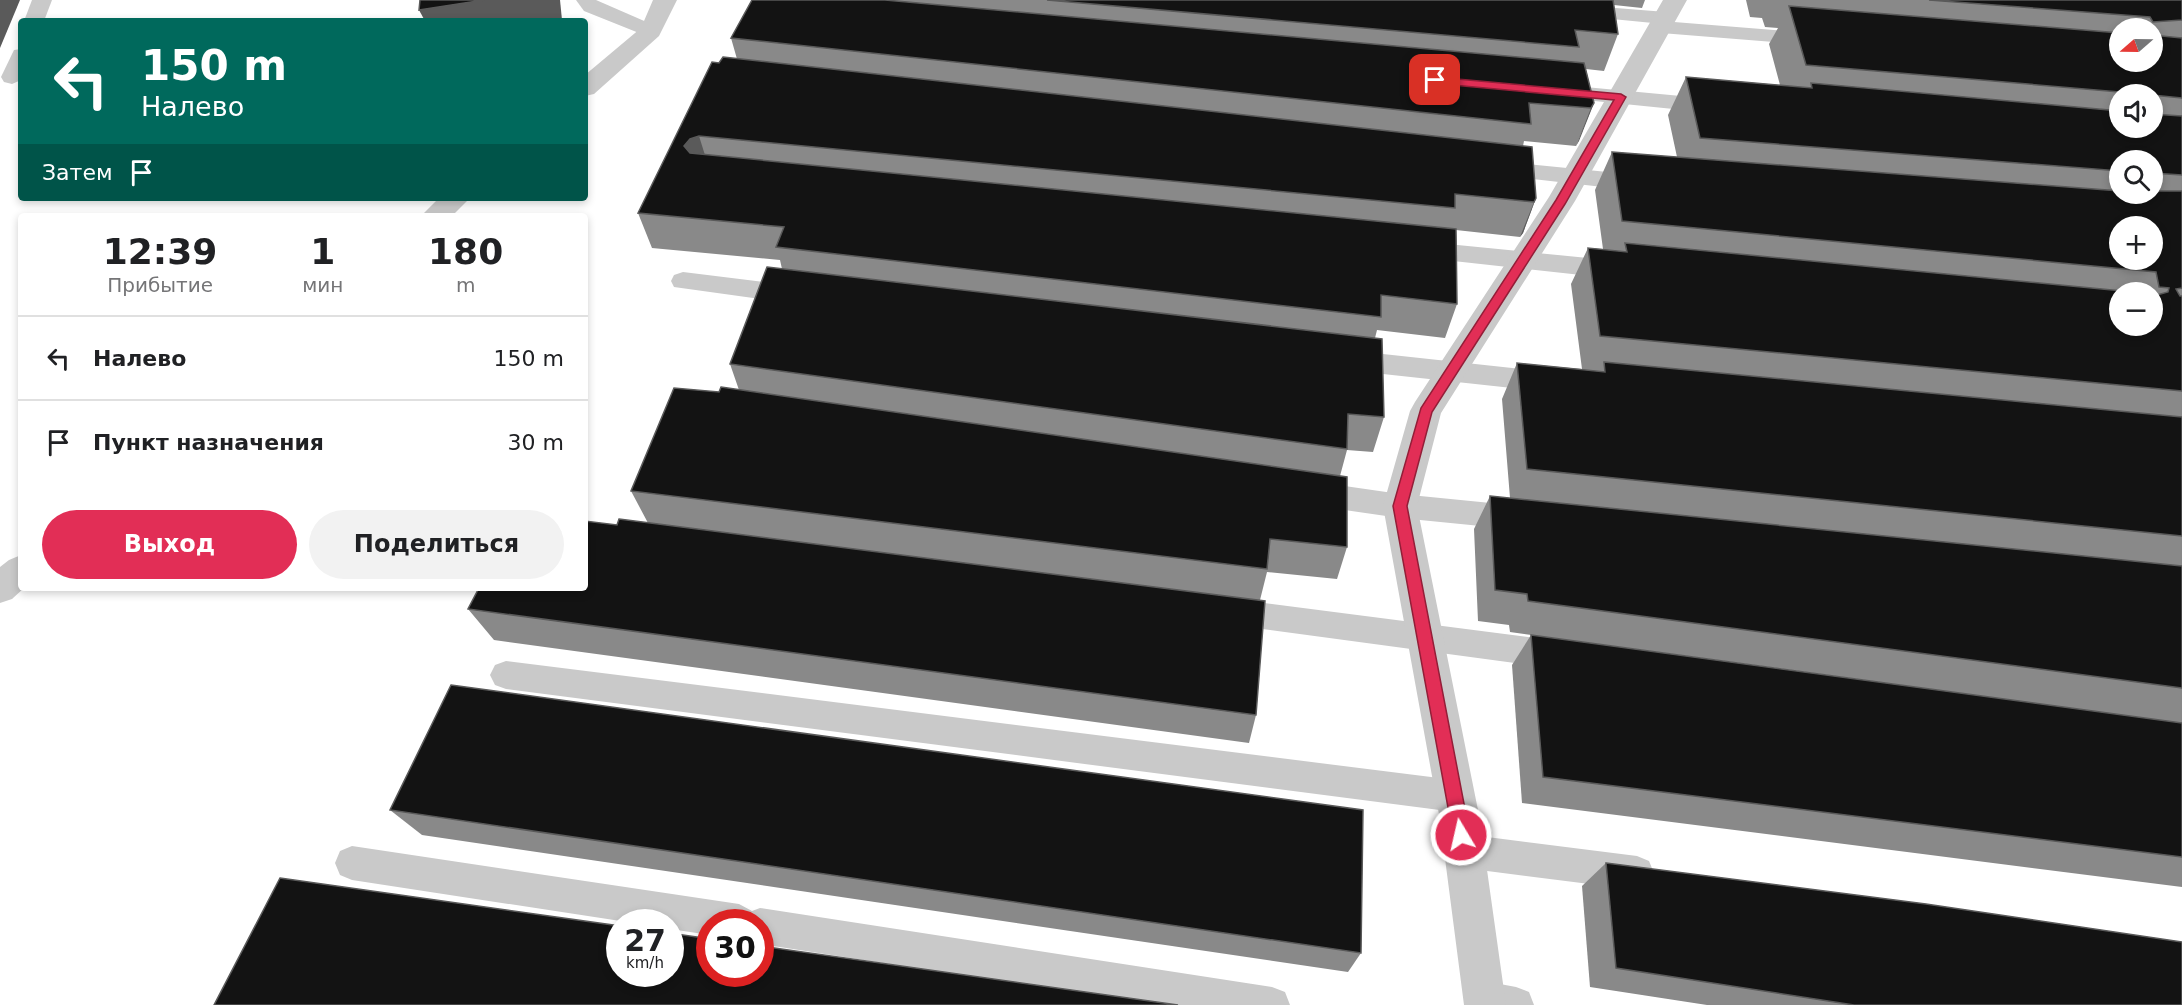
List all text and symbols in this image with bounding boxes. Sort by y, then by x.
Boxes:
north arrow [2109,18,2163,72]
map controls [2109,18,2163,336]
text: 150 m [141,41,287,90]
icon: left [42,42,120,120]
pin [1409,54,1460,105]
icon: arrive [1418,63,1451,96]
button: sound [2109,84,2163,138]
text: Налево [141,91,244,122]
button: search [2109,150,2163,204]
icon: arrive [125,156,158,189]
text: Затем [42,160,113,185]
button: + [2109,216,2163,270]
text: 12:39 [103,231,217,272]
text: 1 [310,231,335,272]
text: 180 [428,231,503,272]
text: Прибытие [107,273,213,297]
text: мин [302,273,343,297]
text: m [456,273,475,297]
button: − [2109,282,2163,336]
icon: left [42,342,75,375]
text: Налево [93,346,186,371]
text: 150 m [494,346,564,371]
icon: arrive [42,426,75,459]
text: Пункт назначения [93,430,324,455]
text: 30 m [508,430,564,455]
button: Выход [42,510,297,579]
button: Поделиться [309,510,564,579]
position arrow [1429,803,1493,867]
speed limit sign: 30 [696,909,774,987]
text: 27 [624,923,666,958]
text: km/h [626,954,664,972]

